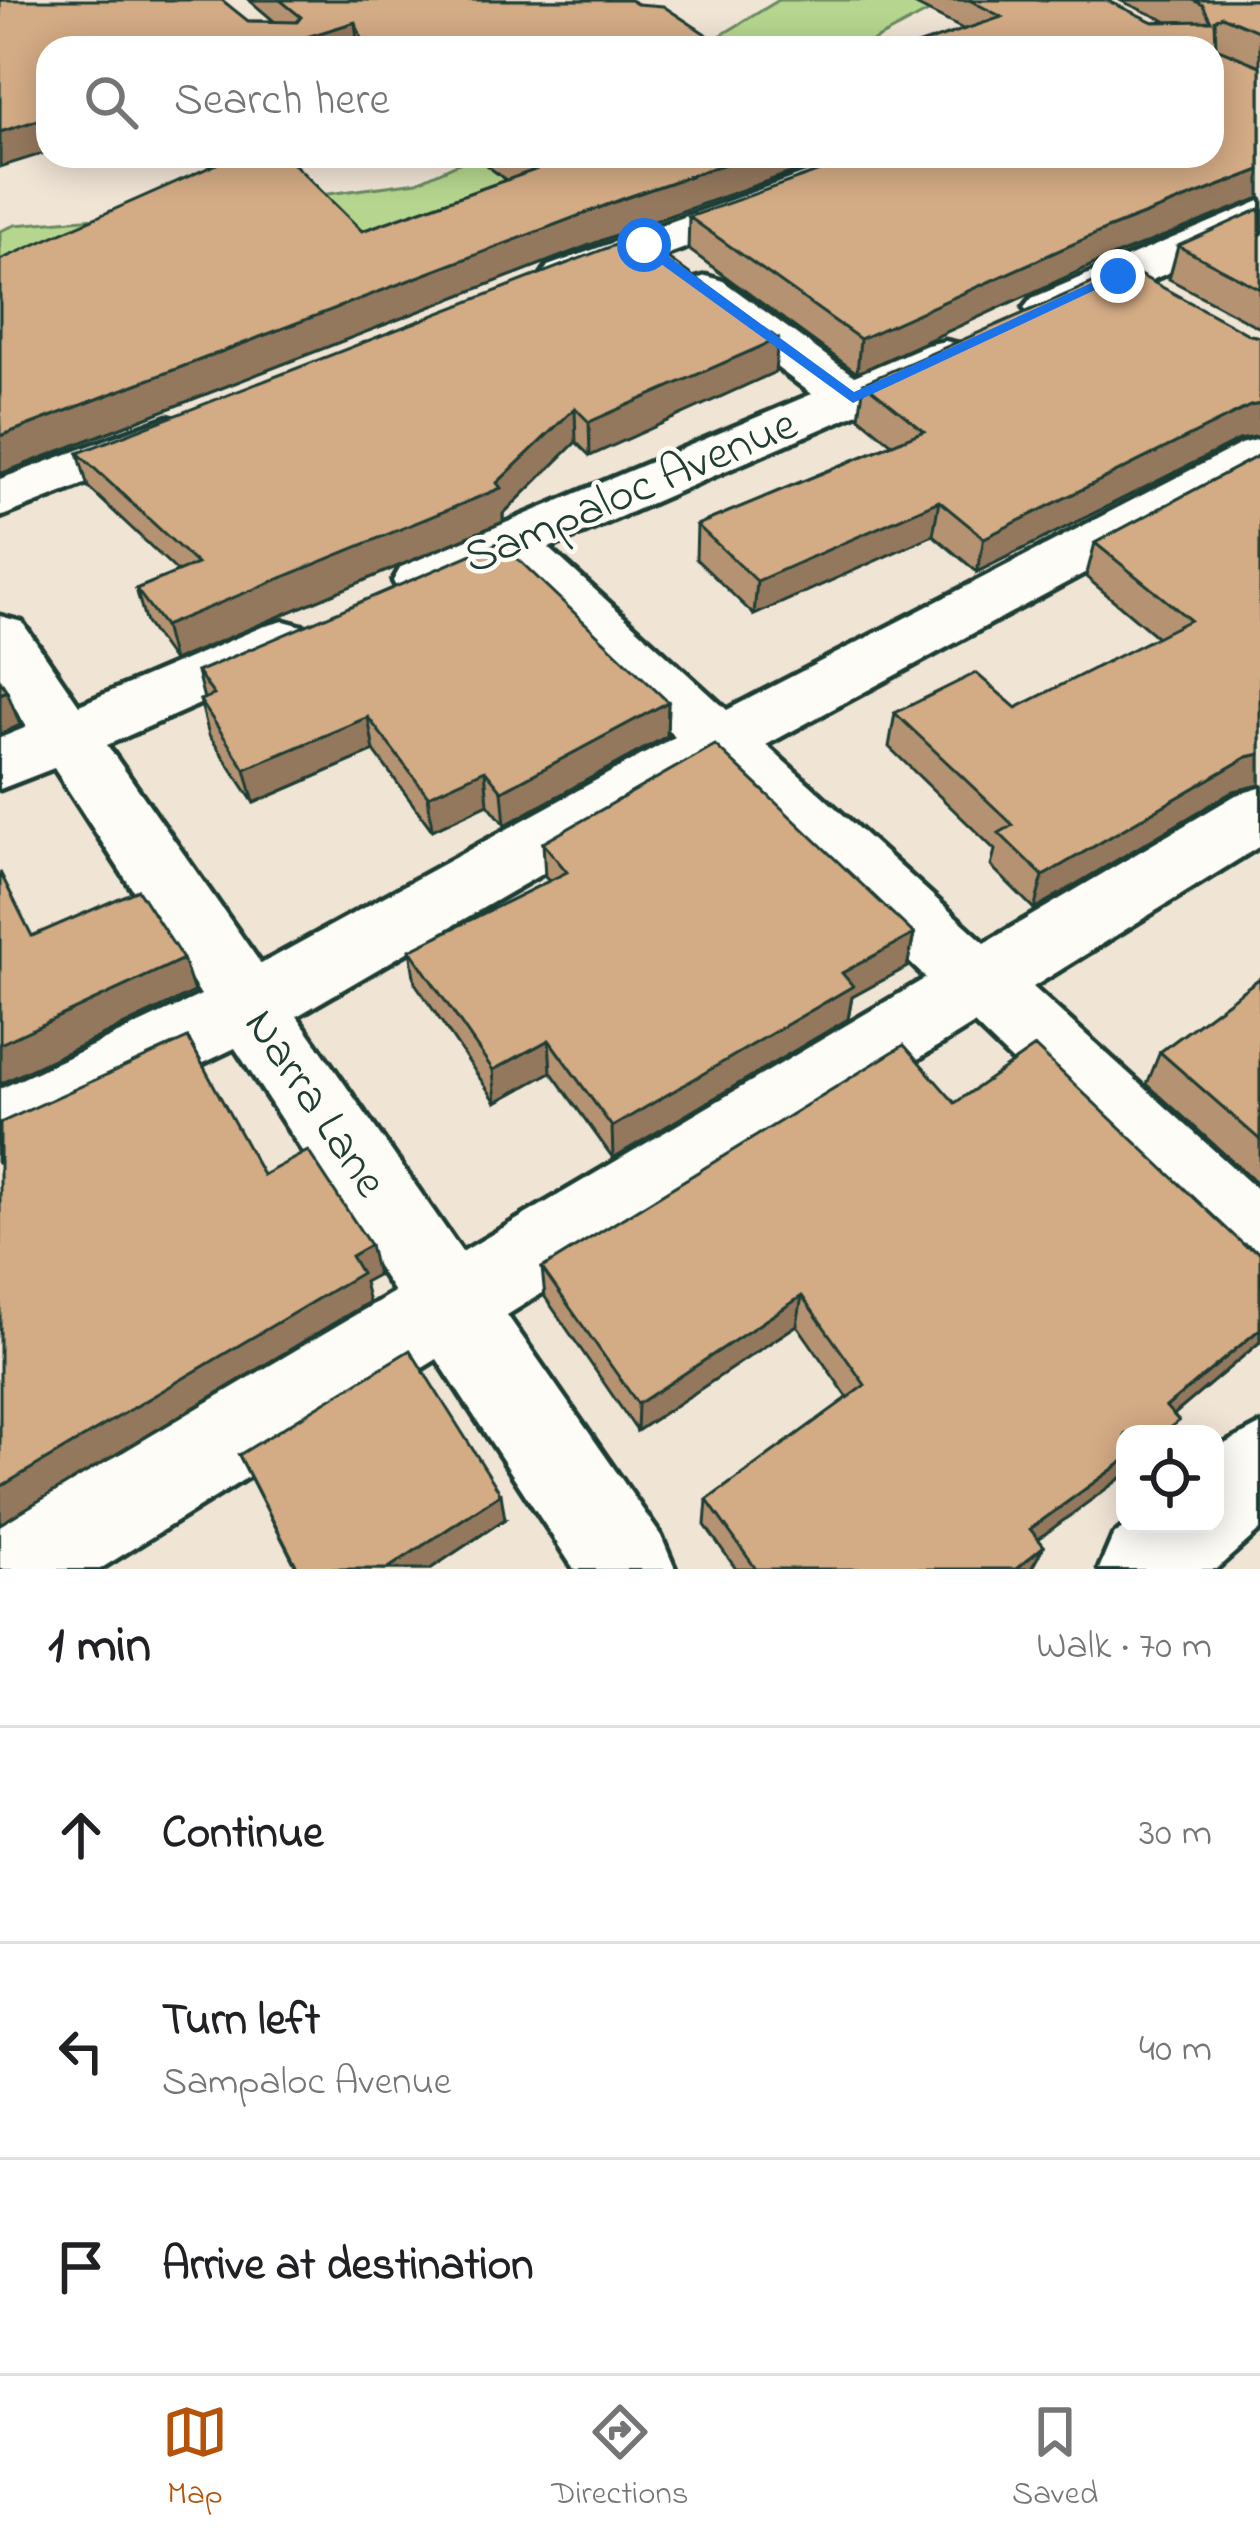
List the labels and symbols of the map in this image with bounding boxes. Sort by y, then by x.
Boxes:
route start [617,218,671,272]
route end [1091,249,1145,303]
street label: Sampaloc Avenue [454,391,809,595]
street label: Narra Lane [225,995,403,1213]

